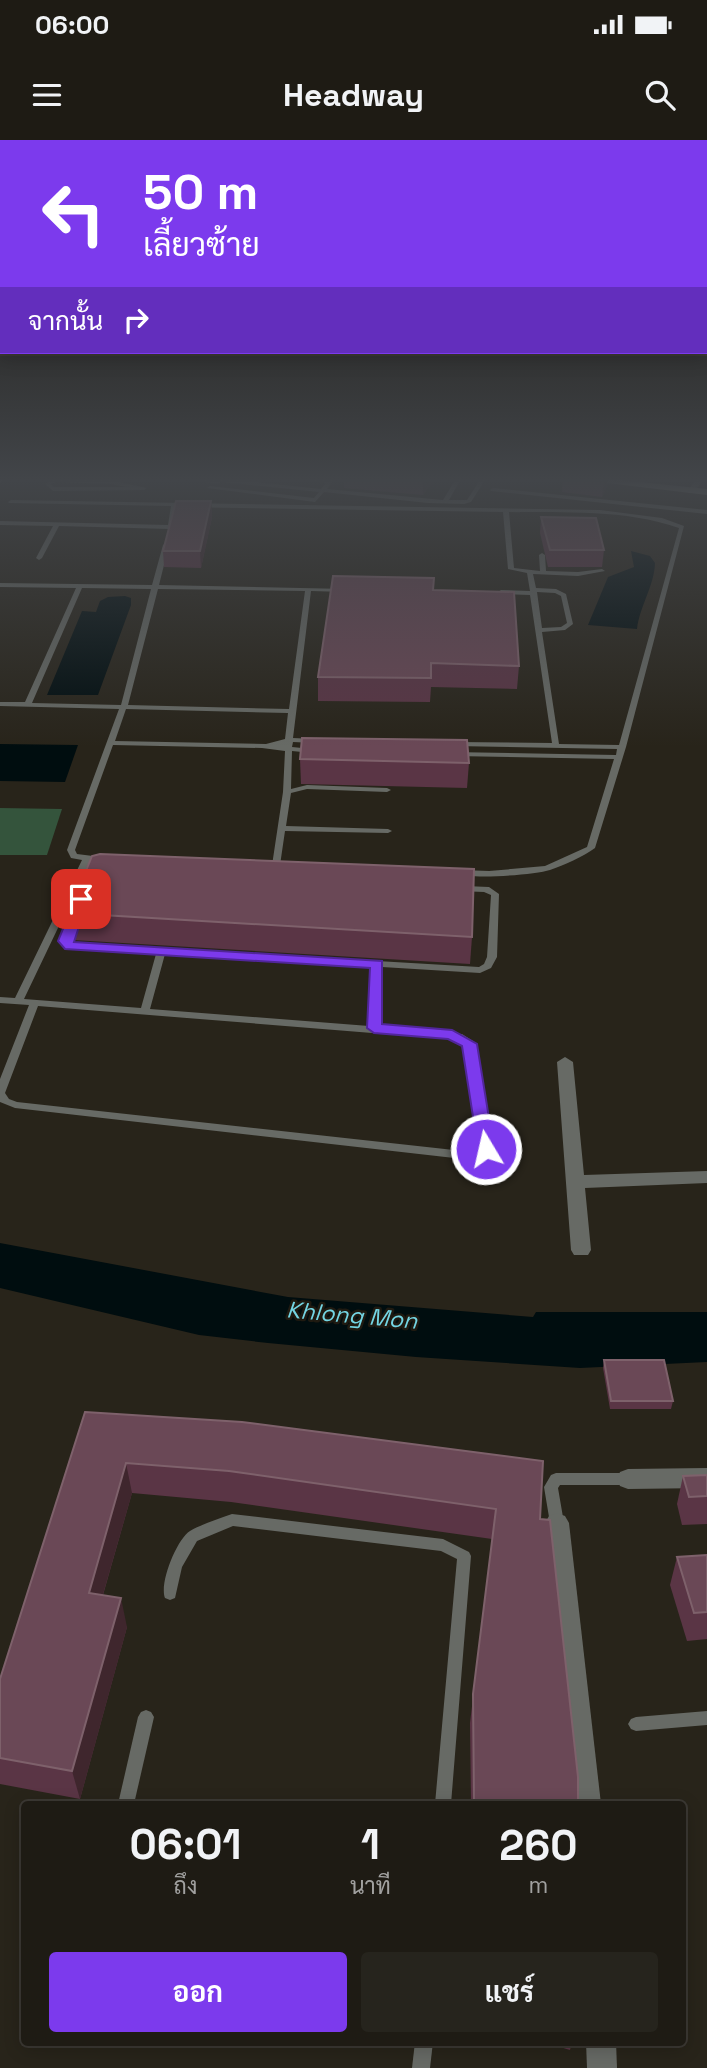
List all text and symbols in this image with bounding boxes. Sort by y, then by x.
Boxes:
text: 06:00 [35,8,109,42]
text: Headway [283,75,424,115]
icon: menu [28,76,66,114]
icon: search [641,76,679,114]
text: 50 m [143,161,258,223]
icon: left [28,168,119,259]
text: เลี้ยวซ้าย [143,225,260,265]
icon: right [117,301,155,339]
text: จากนั้น [28,304,103,338]
pin [51,869,111,929]
icon: arrive [62,880,100,918]
position arrow [449,1112,523,1186]
water label: Khlong Mon [285,1294,419,1336]
text: 06:01 [130,1818,241,1871]
text: 1 [361,1818,380,1871]
text: 260 [499,1819,577,1872]
text: m [529,1870,548,1900]
text: ถึง [174,1871,197,1901]
text: นาที [350,1871,391,1901]
button: ออก [49,1952,347,2032]
button: แชร์ [361,1952,658,2032]

